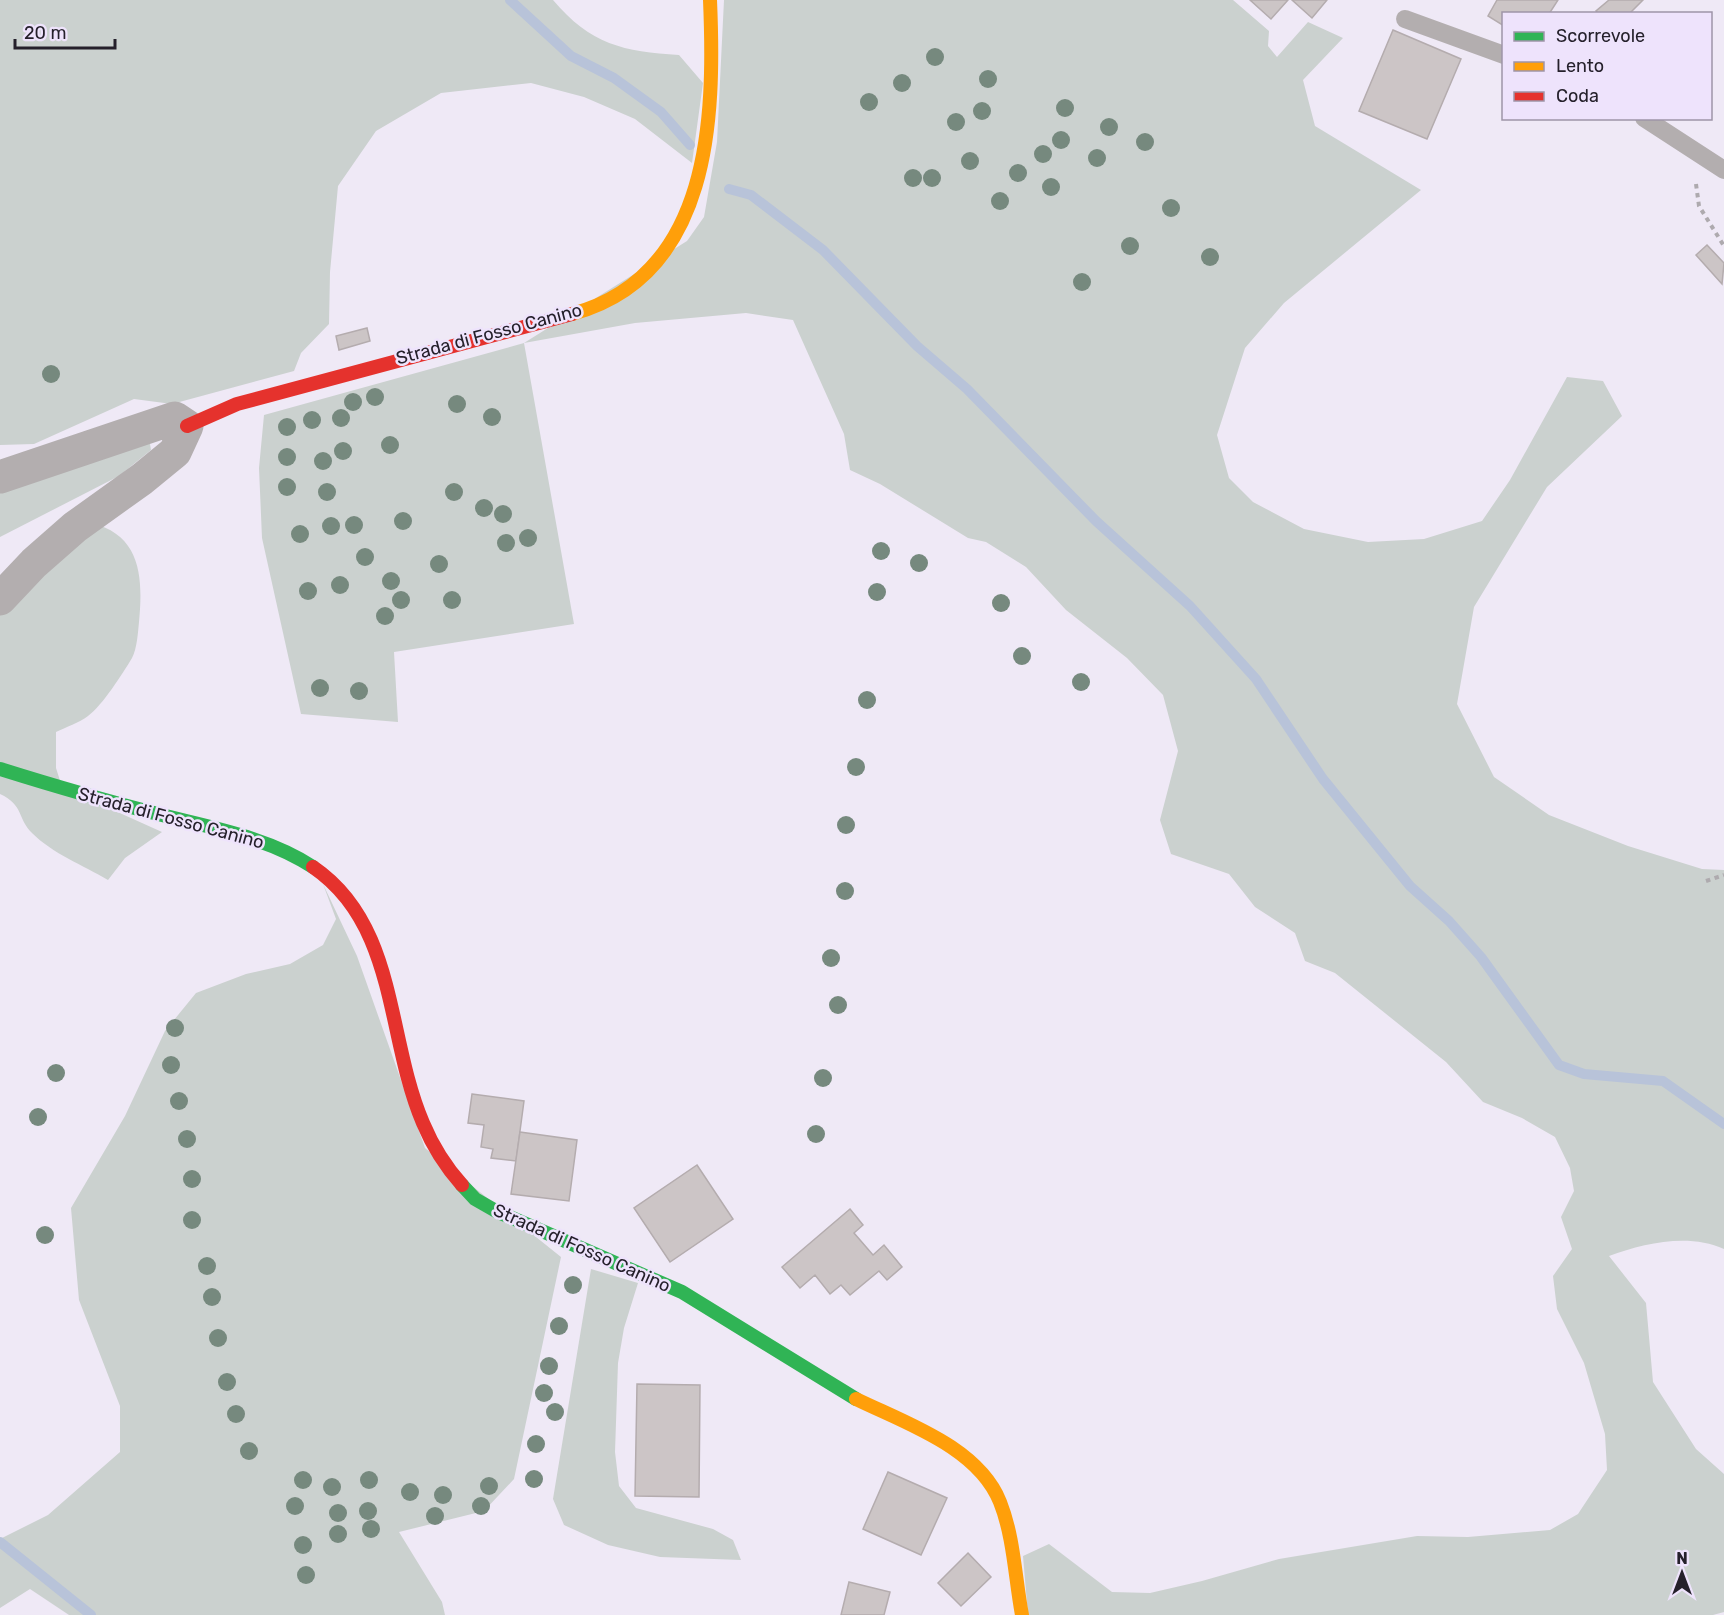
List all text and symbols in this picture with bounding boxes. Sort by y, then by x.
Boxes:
scale bar [15,12,116,50]
legend [1502,12,1712,120]
text: 20 m [24,22,66,44]
text: Scorrevole [1556,25,1645,47]
text: Lento [1556,55,1604,77]
text: Coda [1556,85,1599,107]
street label: Strada di Fosso Canino [394,299,584,369]
street label: Strada di Fosso Canino [76,783,266,853]
street label: Strada di Fosso Canino [490,1199,674,1297]
north arrow [1652,1543,1712,1603]
text: N [1676,1549,1688,1568]

